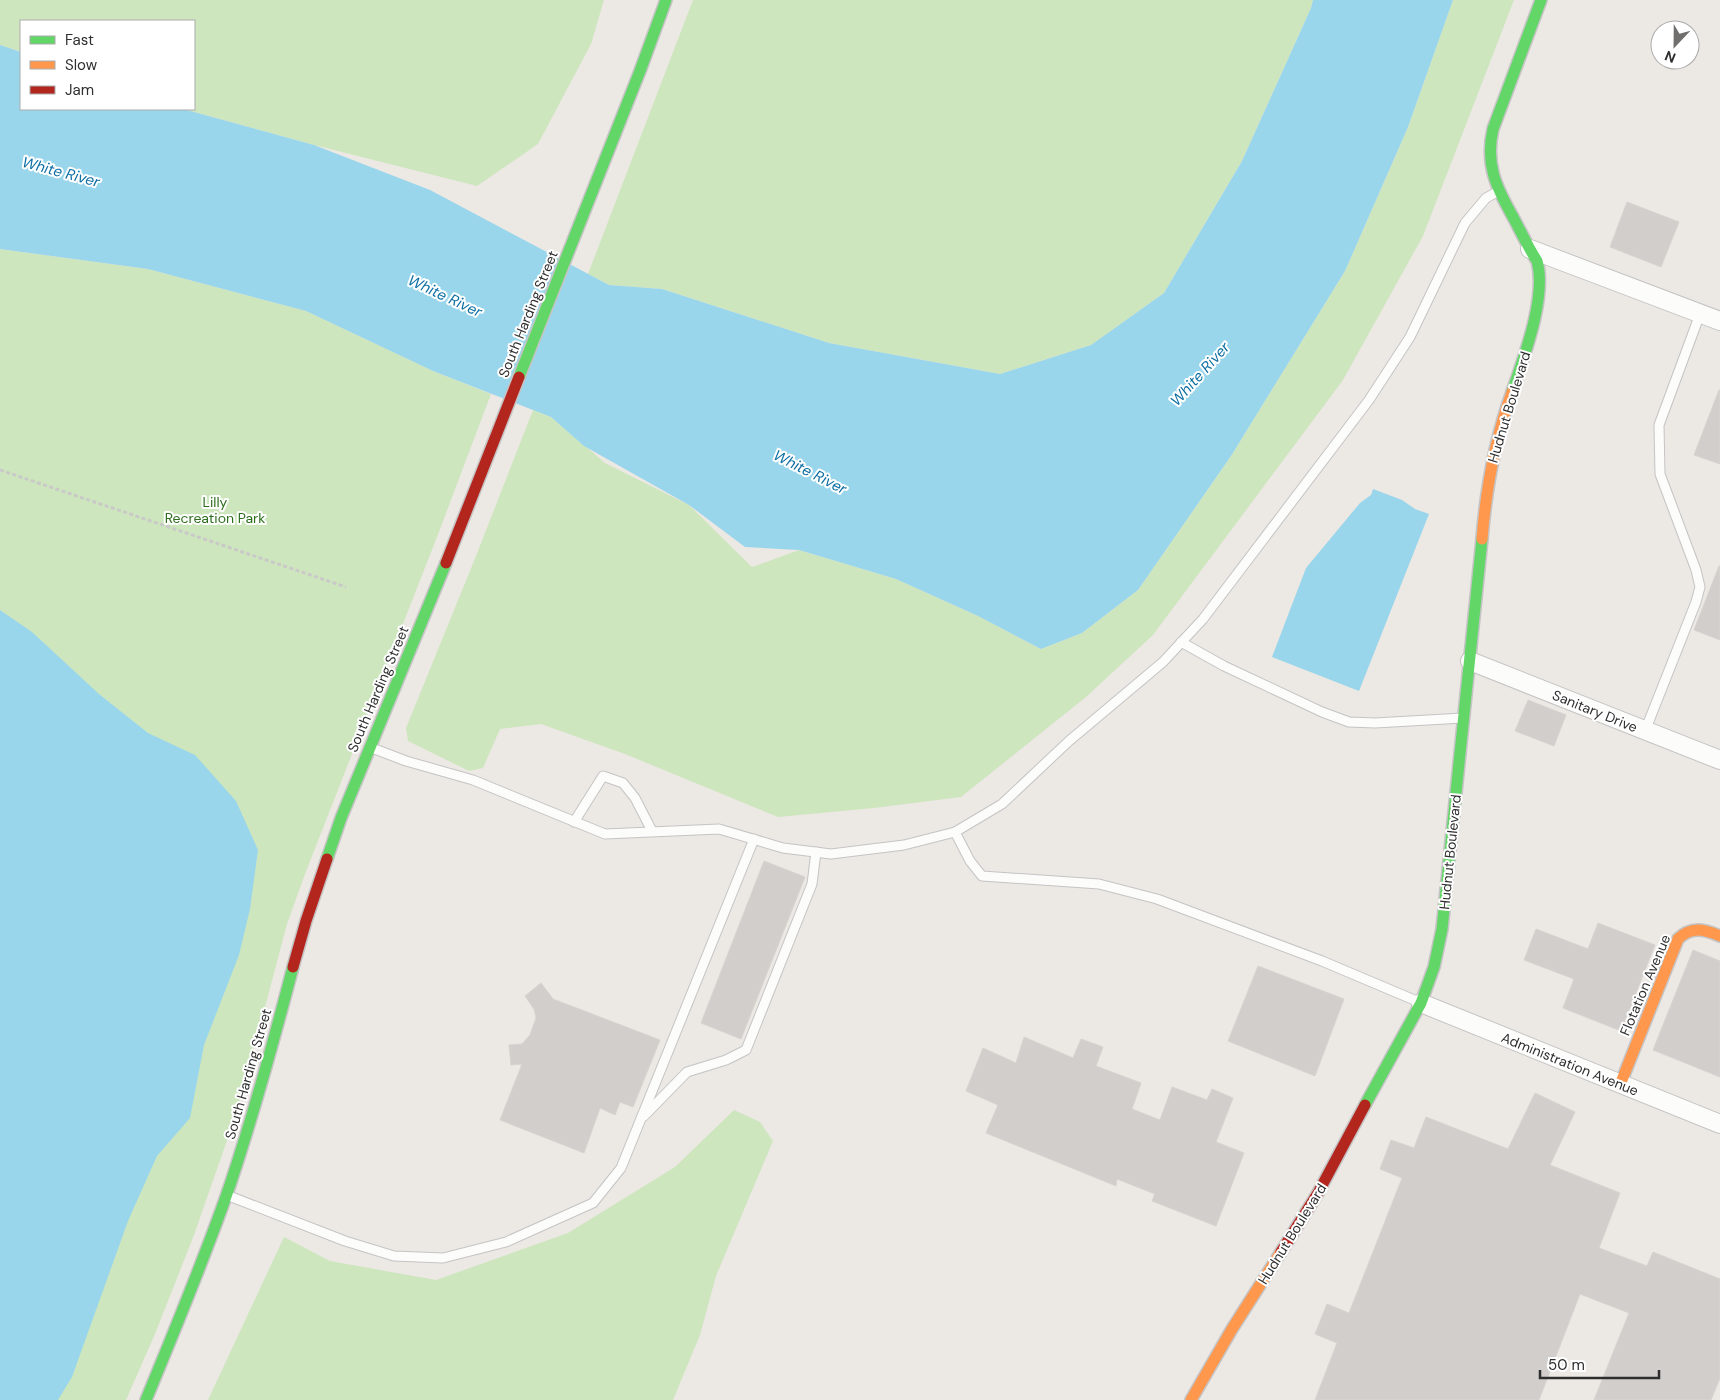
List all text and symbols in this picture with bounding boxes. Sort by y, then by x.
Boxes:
legend [20,20,195,110]
north arrow [1650,20,1700,70]
text: Fast [65,30,94,50]
text: N [1662,47,1678,67]
text: Slow [65,55,98,75]
text: Jam [65,80,94,100]
water label: White River [20,152,102,192]
street label: South Harding Street [494,248,562,380]
water label: White River [405,270,486,322]
water label: White River [1166,337,1234,410]
street label: Hudnut Boulevard [1484,349,1534,465]
water label: White River [770,445,850,499]
park label: Lilly Recreation Park [165,493,265,527]
street label: South Harding Street [343,623,413,755]
street label: Sanitary Drive [1550,686,1640,736]
street label: Hudnut Boulevard [1435,794,1465,910]
street label: Flotation Avenue [1616,932,1674,1038]
street label: South Harding Street [221,1007,275,1141]
street label: Administration Avenue [1499,1028,1641,1100]
street label: Hudnut Boulevard [1254,1180,1330,1288]
scale bar [1540,1348,1659,1380]
text: 50 m [1548,1355,1585,1375]

